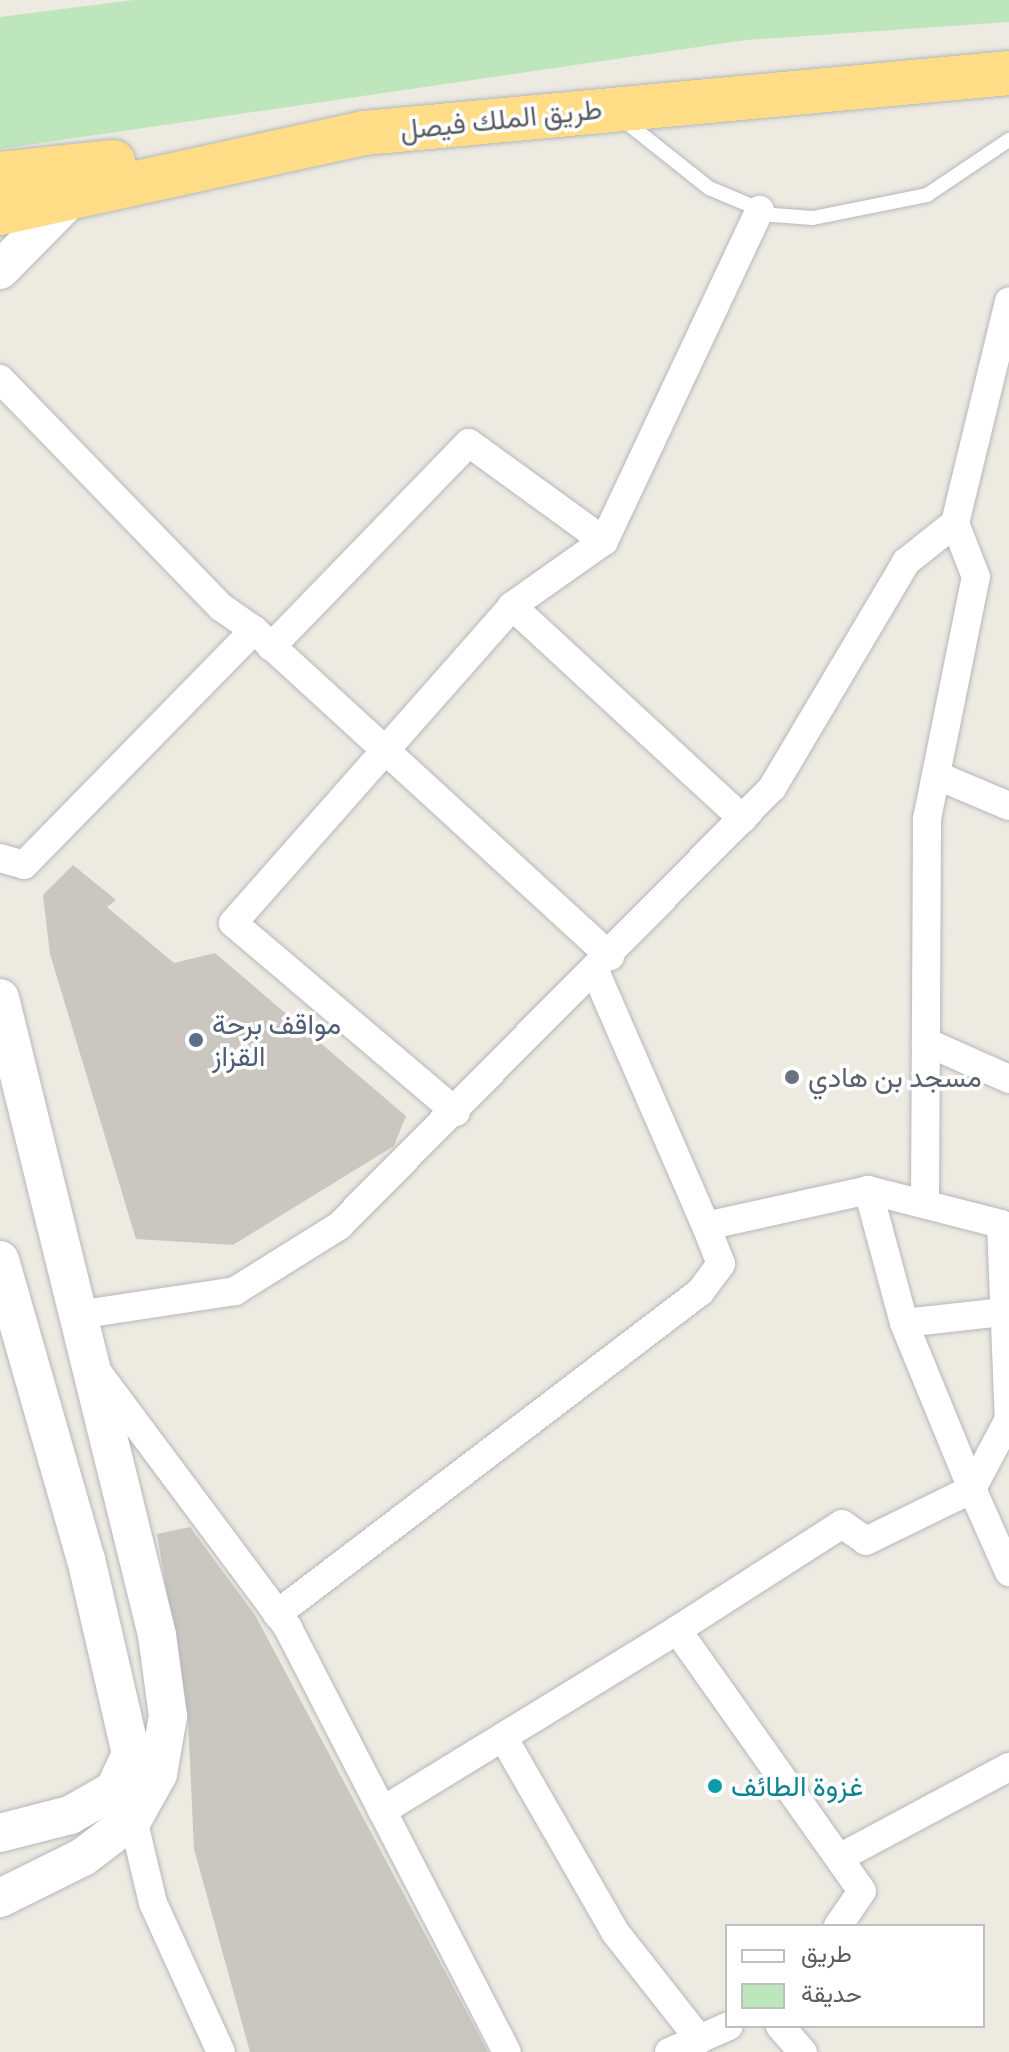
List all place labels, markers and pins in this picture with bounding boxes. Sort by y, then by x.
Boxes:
place label: مواقف برحة القزاز [212,1007,341,1073]
marker: مواقف برحة القزاز [187,1031,205,1049]
place label: مسجد بن هادي [808,1060,982,1094]
marker: مسجد بن هادي [783,1068,801,1086]
place label: غزوة الطائف [731,1769,863,1803]
marker: غزوة الطائف [706,1777,724,1795]

